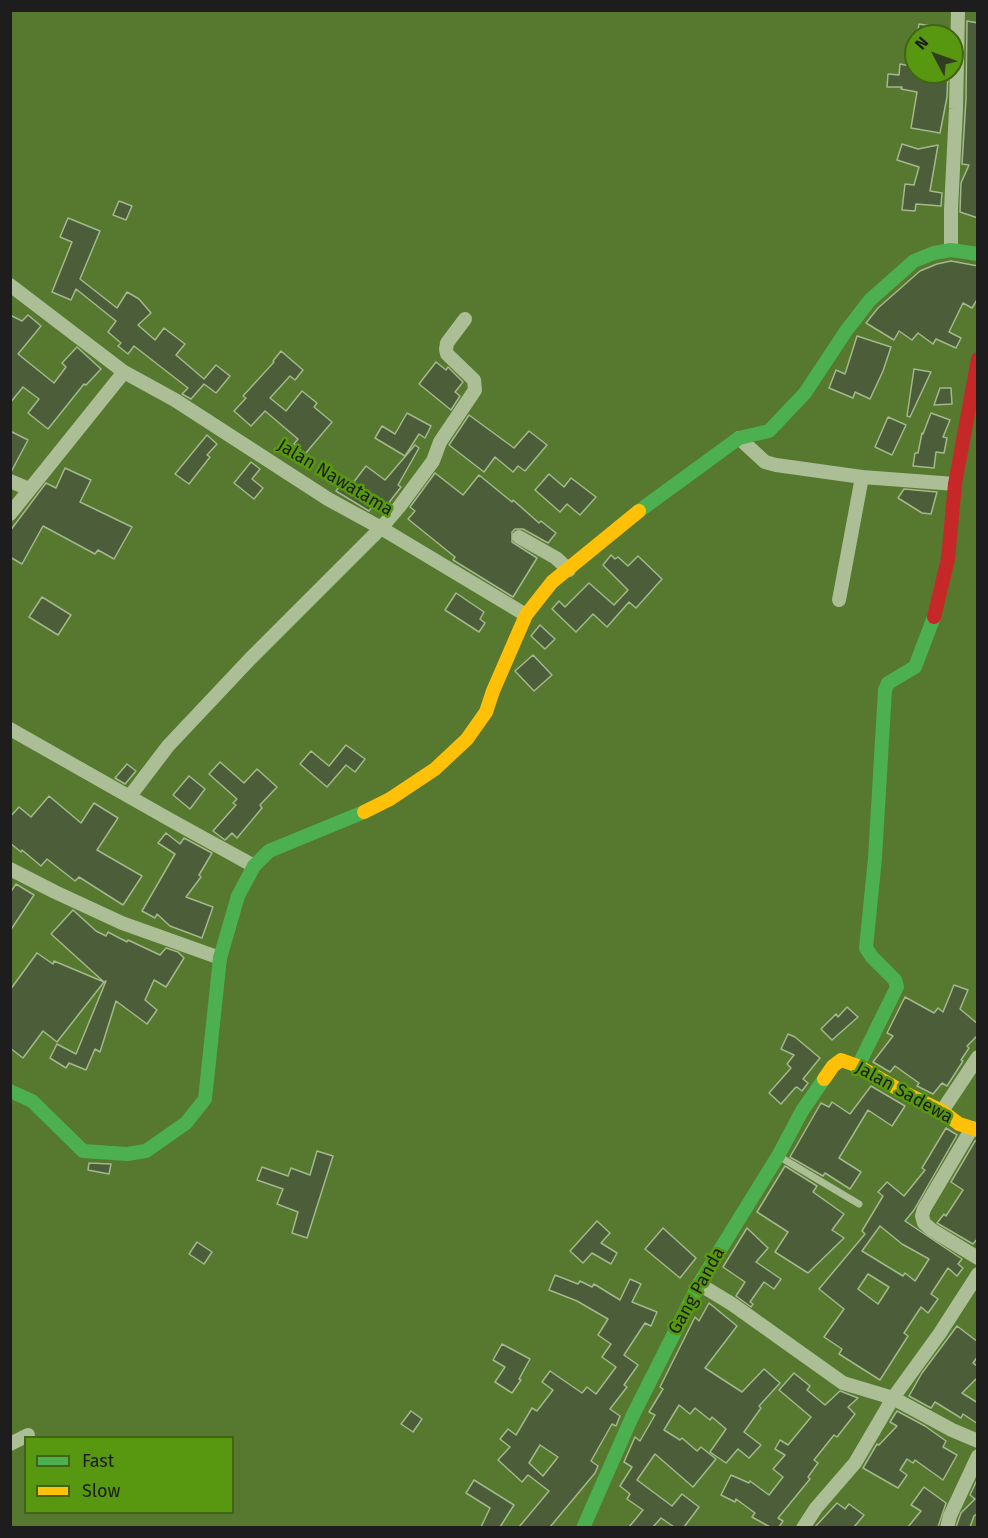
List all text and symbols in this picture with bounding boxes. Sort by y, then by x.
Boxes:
north arrow [904,24,964,84]
text: N [911,33,932,53]
street label: Jalan Nawatama [273,435,397,521]
street label: Jalan Sadewa [852,1057,956,1129]
street label: Gang Panda [664,1244,730,1338]
legend [24,1436,234,1514]
text: Fast [82,1450,114,1472]
text: Slow [82,1480,120,1502]

